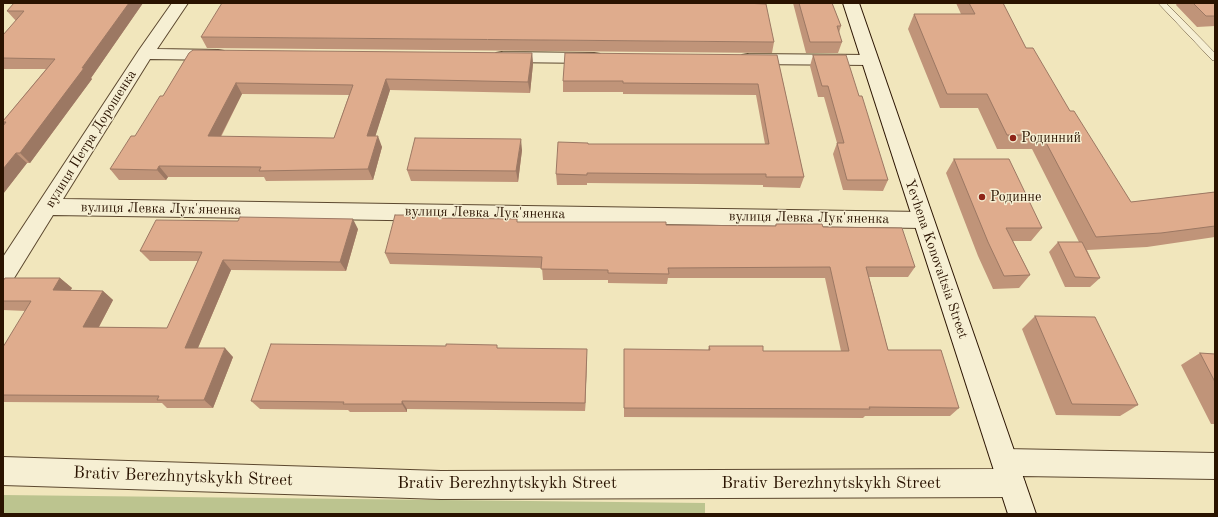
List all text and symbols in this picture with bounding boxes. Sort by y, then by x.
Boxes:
street label: вулиця Петра Дорошенка [42,67,140,211]
place label: Родинний [1021,130,1081,146]
marker: Родинний [1008,133,1018,143]
street label: Yevhena Konovaltsia Street [901,177,971,341]
place label: Родинне [990,189,1041,205]
marker: Родинне [977,192,987,202]
street label: вулиця Левка Лук'яненка [81,199,241,219]
street label: вулиця Левка Лук'яненка [405,203,565,223]
street label: вулиця Левка Лук'яненка [729,208,889,228]
street label: Brativ Berezhnytskykh Street [73,463,293,491]
street label: Brativ Berezhnytskykh Street [397,474,617,494]
street label: Brativ Berezhnytskykh Street [721,474,941,494]

